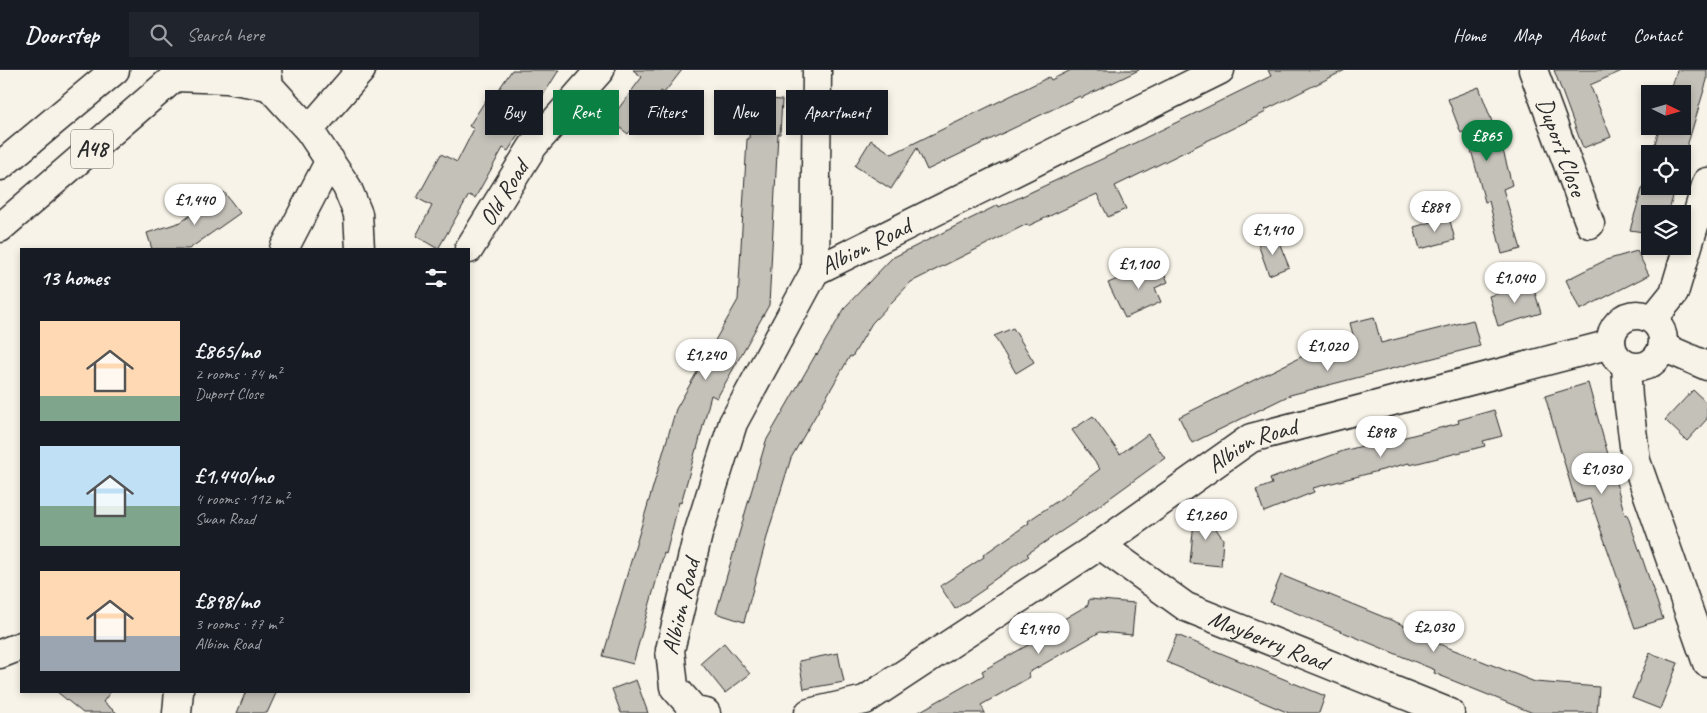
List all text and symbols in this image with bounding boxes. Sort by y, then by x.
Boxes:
search box [129,12,479,57]
text: Doorstep [25,20,99,50]
icon: search [147,21,175,49]
text: Search here [187,23,264,47]
text: Home [1453,24,1486,46]
text: Map [1514,24,1541,46]
text: About [1569,24,1605,46]
text: Contact [1633,24,1682,46]
north arrow [1641,85,1691,135]
map controls [1641,85,1691,255]
chip: Buy [485,90,543,135]
chip: Rent [553,90,619,135]
chip: Filters [629,90,704,135]
chip: New [714,90,776,135]
chip: Apartment [786,90,888,135]
street label: Duport Close [1530,94,1594,202]
pin: £865 [1457,119,1517,162]
text: £865 [1473,126,1501,146]
road number: A48 [71,130,113,169]
button: locate [1641,145,1691,195]
street label: Old Road [472,151,537,231]
pin: £1,440 [154,184,236,226]
text: £1,440 [175,190,215,210]
pin: £889 [1405,190,1465,233]
text: £889 [1421,197,1449,217]
button: layers [1641,205,1691,255]
street label: Albion Road [815,209,919,281]
pin: £1,410 [1232,214,1314,256]
text: £1,410 [1253,220,1293,240]
pin: £1,100 [1098,248,1180,290]
text: £1,100 [1119,254,1159,274]
pin: £1,040 [1474,262,1556,304]
icon: filters [422,264,450,292]
text: 13 homes [40,265,109,291]
text: £1,040 [1495,268,1535,288]
pin: £1,020 [1287,330,1369,372]
text: £1,020 [1308,336,1348,356]
text: £865/mo [195,338,260,364]
pin: £1,240 [665,338,747,381]
icon: home [80,341,140,401]
text: £1,240 [686,345,726,365]
text: 2 rooms · 74 m² [195,364,281,384]
text: Duport Close [195,384,263,404]
street label: Albion Road [1201,411,1303,480]
pin: £898 [1351,416,1411,458]
text: £898 [1367,422,1395,442]
pin: £1,030 [1561,452,1643,495]
text: £1,030 [1582,459,1622,479]
text: £1,440/mo [195,463,273,489]
icon: home [80,466,140,526]
text: 4 rooms · 112 m² [195,489,289,509]
pin: £1,260 [1165,498,1247,541]
text: £1,260 [1186,505,1226,525]
text: Swan Road [195,509,255,529]
street label: Albion Road [654,552,707,657]
text: £898/mo [195,588,259,614]
icon: home [80,591,140,651]
street label: Mayberry Road [1204,603,1336,679]
pin: £2,030 [1393,610,1475,653]
pin: £1,490 [998,612,1080,655]
text: 3 rooms · 77 m² [195,614,281,634]
text: £2,030 [1414,617,1454,637]
text: £1,490 [1020,619,1058,639]
text: Albion Road [195,634,260,654]

